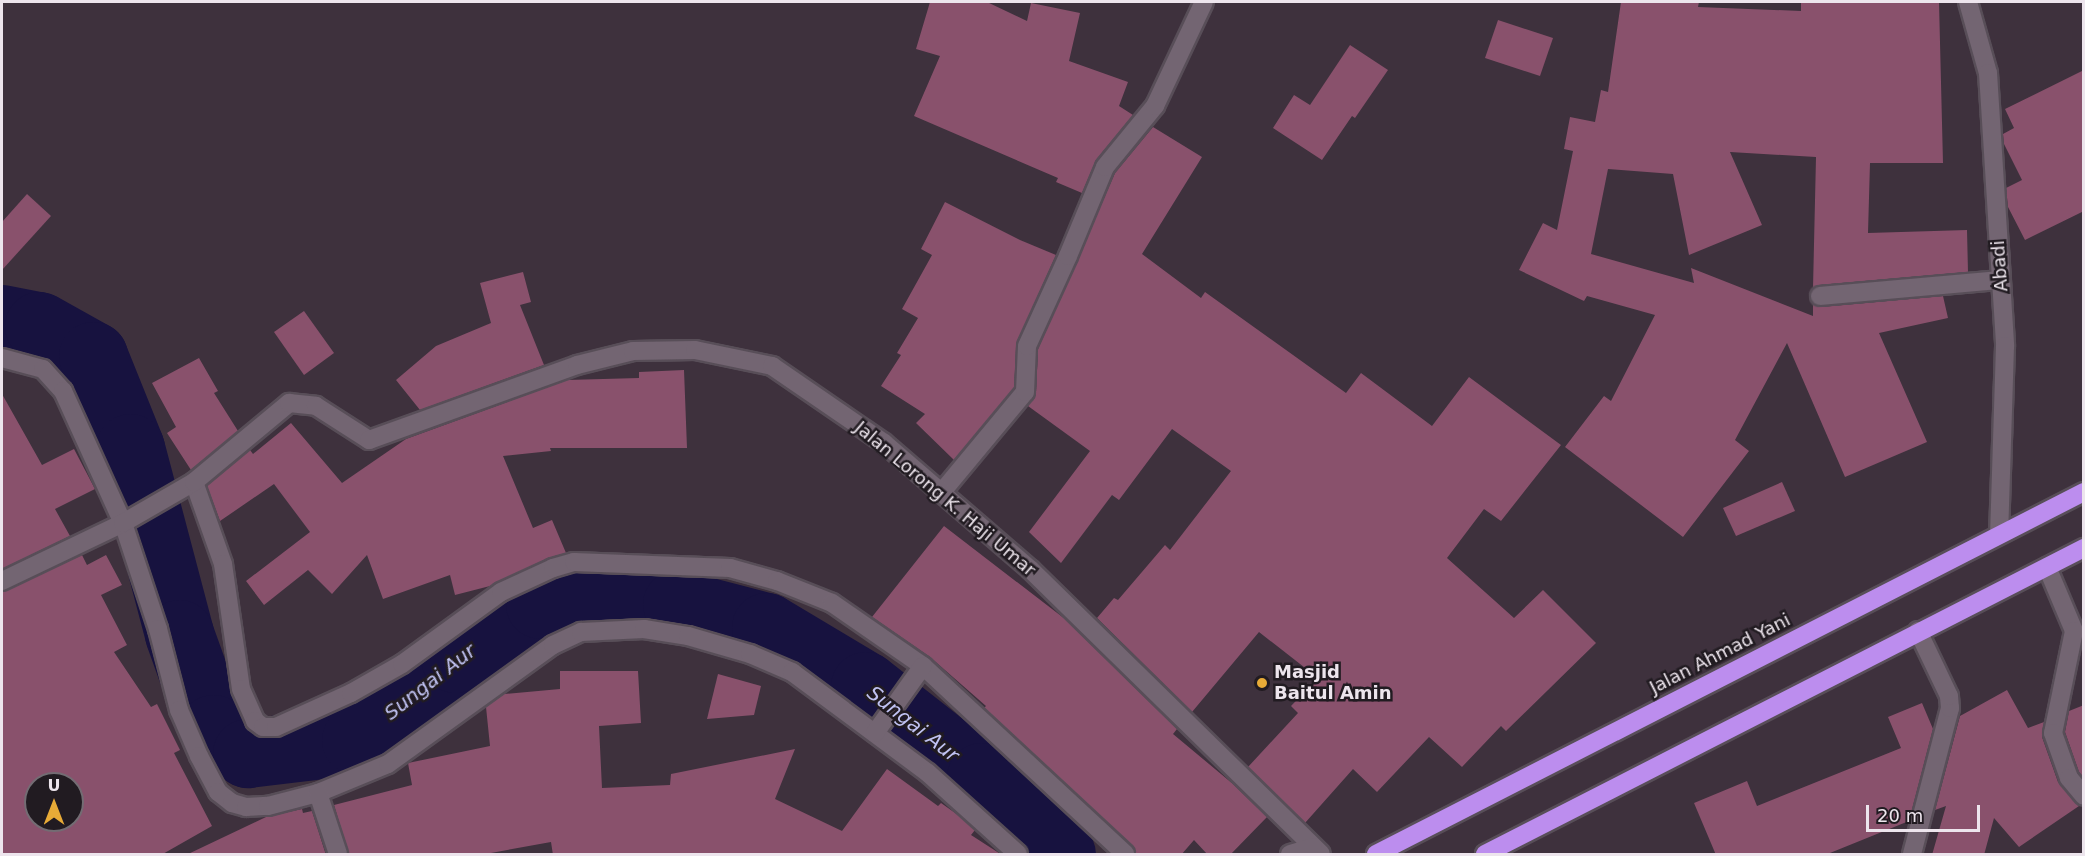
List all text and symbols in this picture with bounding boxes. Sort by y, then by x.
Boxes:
street label: Abadi [1987,240,2013,292]
street label: Jalan Lorong K. Haji Umar [850,417,1040,581]
street label: Jalan Ahmad Yani [1646,609,1794,699]
water label: Sungai Aur [379,639,481,725]
place label: Masjid Baitul Amin [1274,662,1392,704]
marker: Masjid Baitul Amin [1255,676,1269,690]
water label: Sungai Aur [862,681,964,767]
north arrow [24,772,84,832]
text: U [48,776,61,795]
scale bar [1869,793,1983,831]
text: 20 m [1877,805,1923,826]

